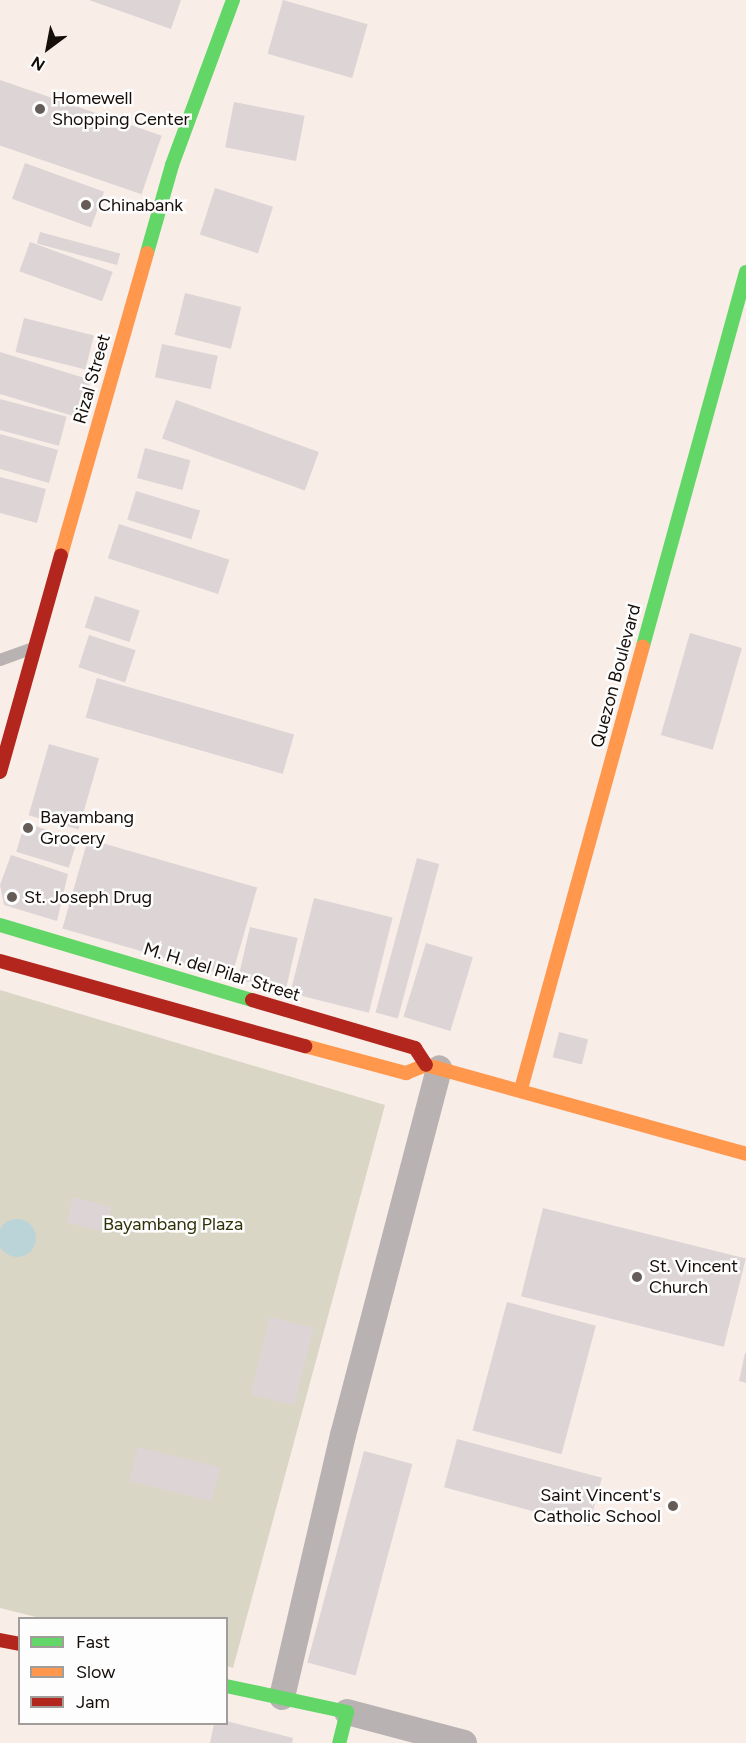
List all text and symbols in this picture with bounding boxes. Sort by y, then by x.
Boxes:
north arrow [18,18,78,78]
text: N [28,52,48,75]
place label: Homewell Shopping Center [52,88,190,130]
marker: Homewell Shopping Center [33,102,47,116]
place label: Chinabank [98,194,183,216]
marker: Chinabank [79,198,93,212]
street label: Rizal Street [69,332,115,426]
street label: Quezon Boulevard [586,602,646,750]
place label: Bayambang Grocery [40,807,134,850]
marker: Bayambang Grocery [21,821,35,835]
place label: St. Joseph Drug [24,886,152,908]
marker: St. Joseph Drug [5,890,19,904]
street label: M. H. del Pilar Street [141,938,303,1006]
park label: Bayambang Plaza [103,1213,243,1235]
place label: St. Vincent Church [649,1256,738,1298]
marker: St. Vincent Church [630,1270,644,1284]
place label: Saint Vincent's Catholic School [534,1485,661,1528]
marker: Saint Vincent's Catholic School [666,1499,680,1513]
legend [18,1617,228,1725]
text: Fast [76,1631,110,1653]
text: Slow [76,1661,115,1683]
text: Jam [76,1691,110,1713]

